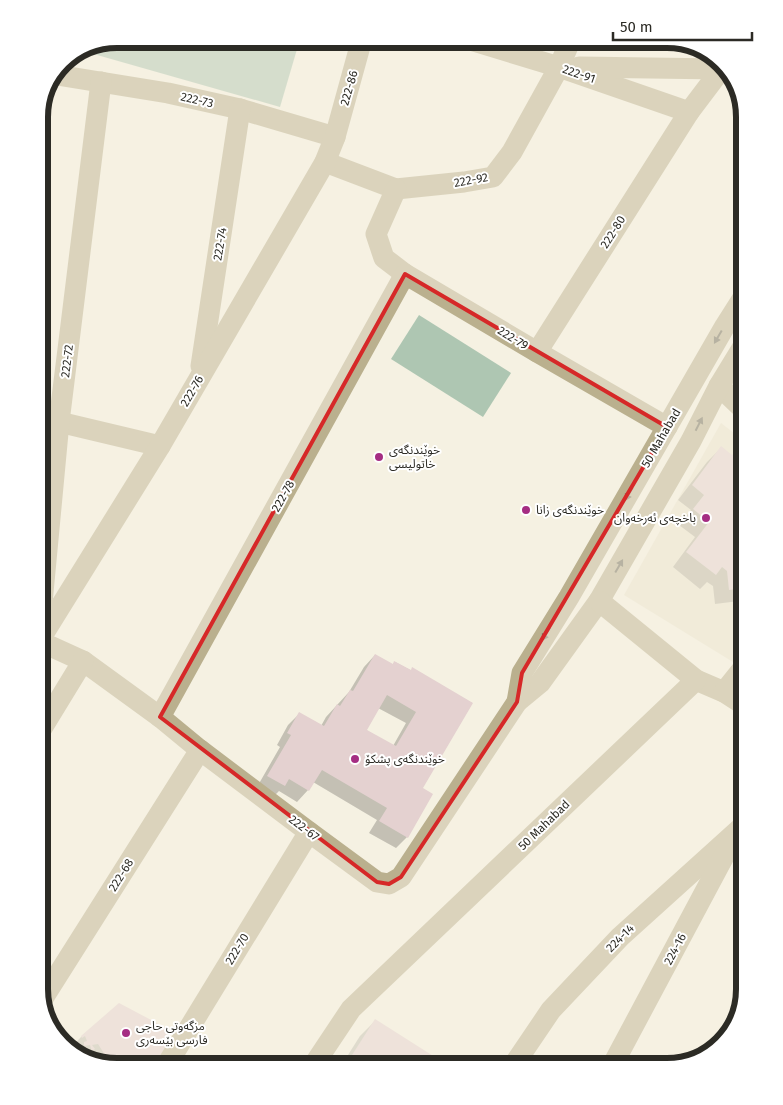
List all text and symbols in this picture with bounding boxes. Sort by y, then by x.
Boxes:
scale bar [613,10,752,42]
text: 50 m [620,18,653,36]
street label: 222-91 [561,62,597,86]
street label: 222-86 [337,69,361,107]
street label: 222-73 [179,89,215,111]
street label: 222-92 [453,170,489,190]
street label: 222-80 [598,213,629,251]
street label: 222-74 [210,226,230,261]
street label: 222-79 [495,323,531,353]
one-way arrow [714,330,722,345]
street label: 222-72 [58,344,76,378]
street label: 222-76 [178,373,206,409]
street label: 50 Mahabad [638,406,684,470]
one-way arrow [695,417,703,432]
place label: خوێندنگەی خاتولیسی [389,443,440,471]
marker: خوێندنگەی خاتولیسی [373,451,385,463]
street label: 222-78 [269,478,297,514]
one-way arrow [624,487,633,500]
place label: خوێندنگەی زانا [536,503,604,517]
marker: خوێندنگەی زانا [520,504,532,516]
place label: باخچەی ئەرخەوان [614,511,696,526]
marker: باخچەی ئەرخەوان [700,512,712,524]
one-way arrow [615,559,623,573]
one-way arrow [542,627,551,640]
place label: خوێندنگەی پشکۆ [365,752,445,767]
marker: خوێندنگەی پشکۆ [349,753,361,765]
street label: 50 Mahabad [515,797,573,853]
street label: 222-67 [286,812,322,844]
street label: 222-68 [106,856,137,894]
street label: 224-14 [603,921,637,955]
street label: 222-70 [222,931,252,967]
street label: 224-16 [661,931,689,967]
place label: مزگەوتی حاجی فارسی بێسەری [136,1019,208,1047]
marker: مزگەوتی حاجی فارسی بێسەری [120,1027,132,1039]

